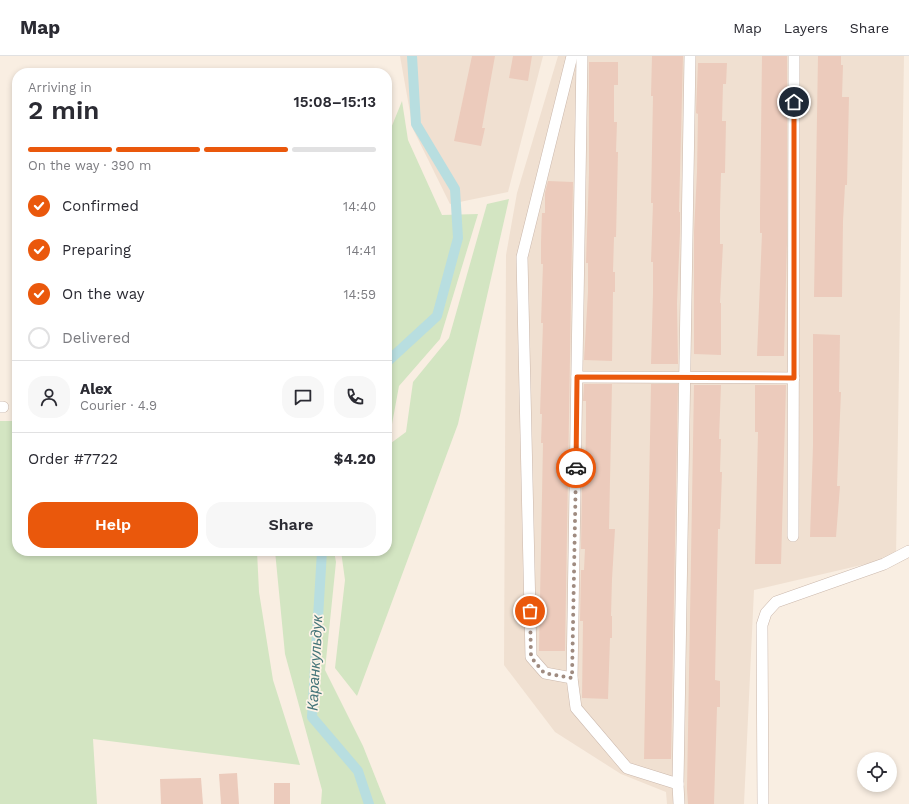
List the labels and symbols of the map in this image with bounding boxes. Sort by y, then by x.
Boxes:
pin [777,85,811,119]
courier [556,448,596,488]
pin [513,594,547,628]
water label: Каранкульдук [304,614,327,711]

